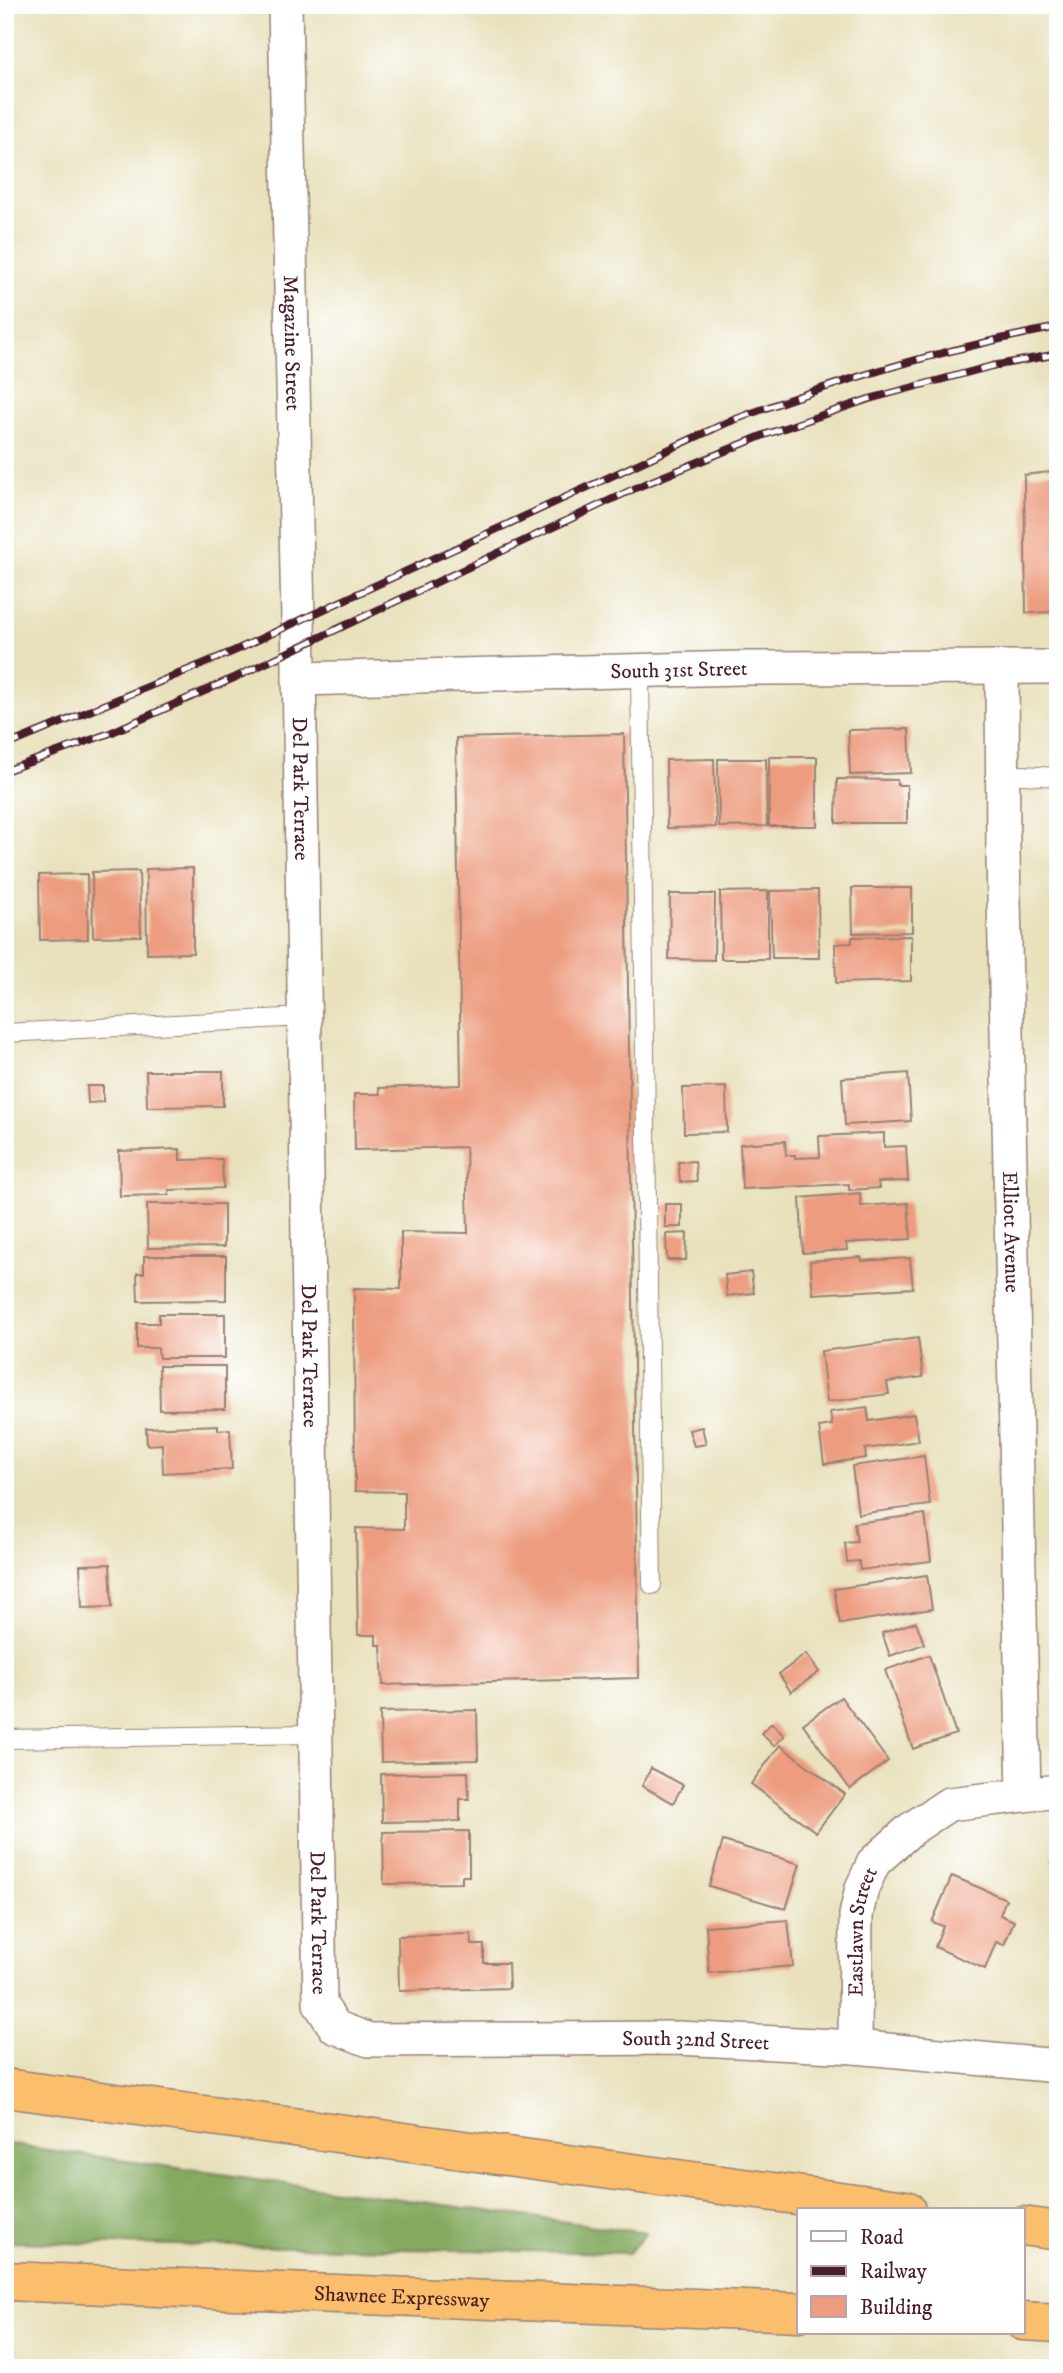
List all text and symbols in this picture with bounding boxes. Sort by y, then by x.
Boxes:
street label: Magazine Street [277,275,306,411]
street label: South 31st Street [610,656,748,685]
street label: Del Park Terrace [286,717,314,861]
street label: Elliott Avenue [996,1171,1025,1293]
street label: Del Park Terrace [295,1284,323,1428]
street label: Del Park Terrace [304,1851,332,1995]
street label: Eastlawn Street [843,1863,884,1997]
street label: South 32nd Street [622,2026,770,2057]
legend [797,2208,1024,2334]
text: Road [860,2225,904,2251]
text: Railway [860,2259,928,2285]
street label: Shawnee Expressway [313,2281,491,2314]
text: Building [860,2295,933,2321]

